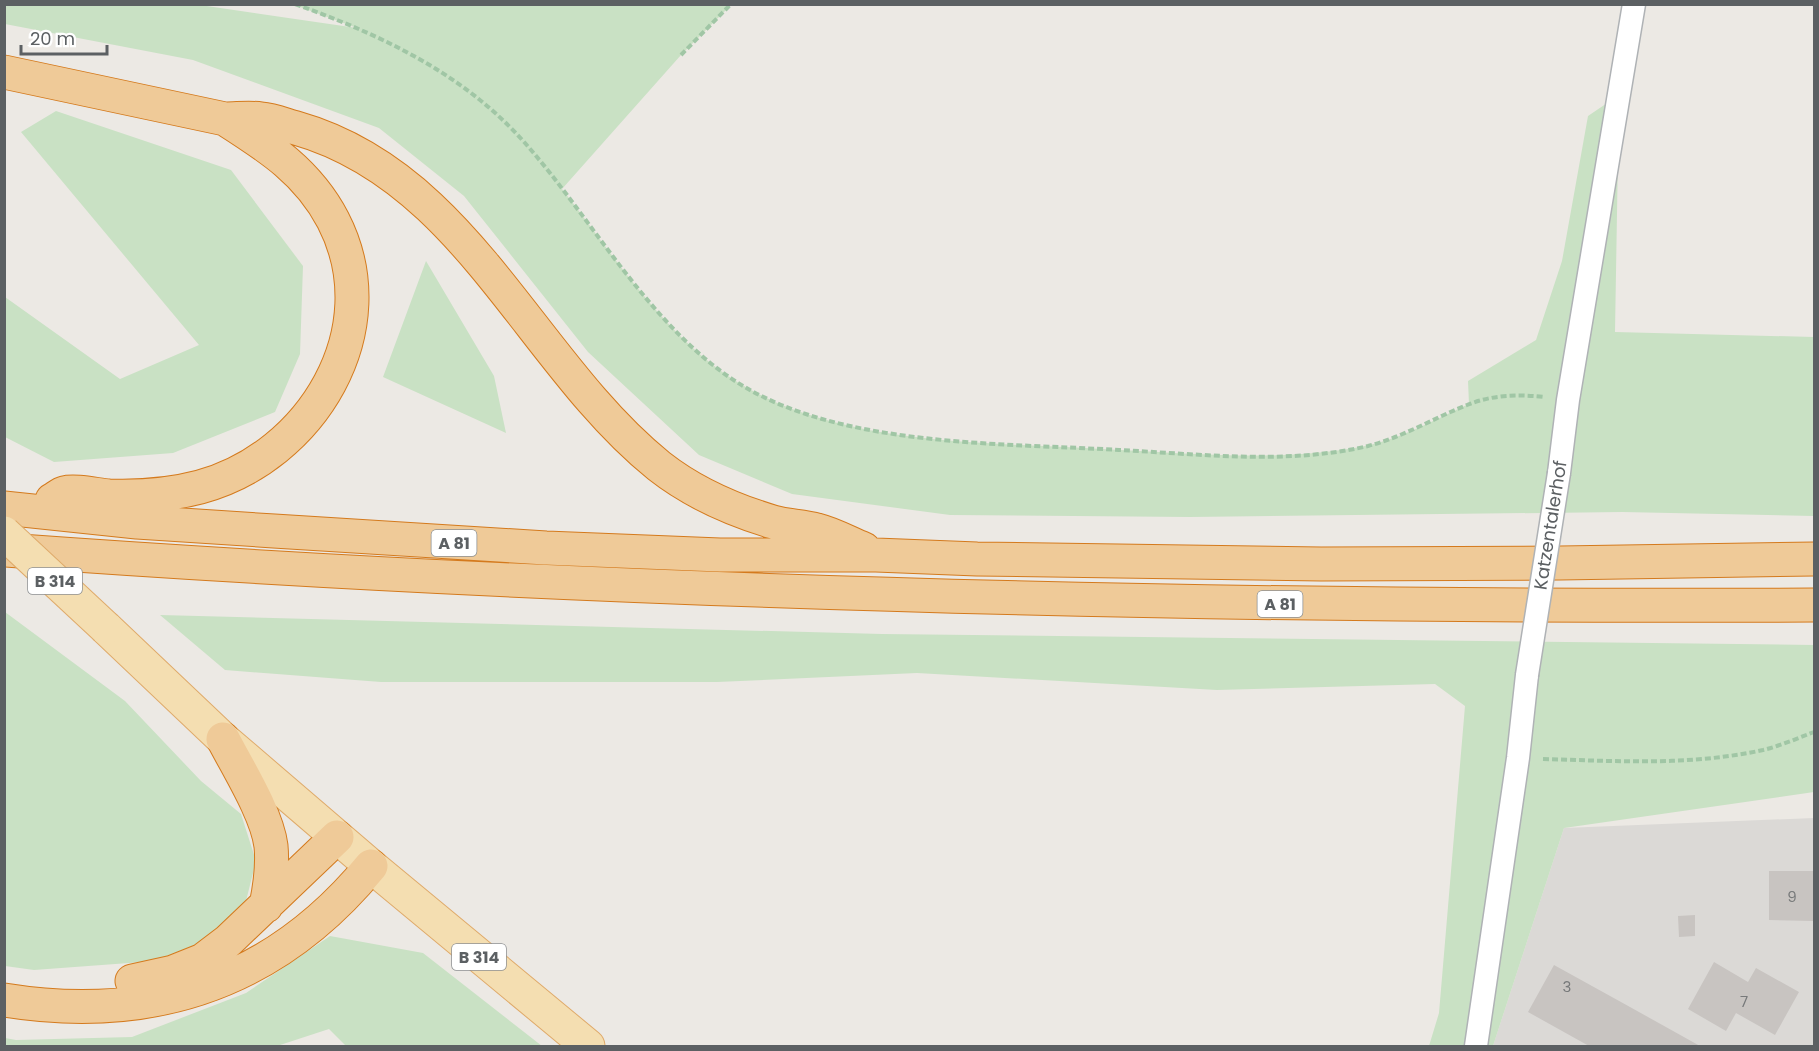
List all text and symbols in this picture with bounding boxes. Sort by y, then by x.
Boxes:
scale bar [21,18,106,56]
text: 20 m [30,26,75,51]
street label: Katzentalerhof [1527,459,1573,591]
road number: A 81 [432,530,476,556]
road number: B 314 [28,568,82,594]
road number: A 81 [1258,591,1302,617]
house number: 9 [1787,886,1797,907]
road number: B 314 [452,944,506,970]
house number: 3 [1563,976,1571,997]
house number: 7 [1740,991,1748,1012]

